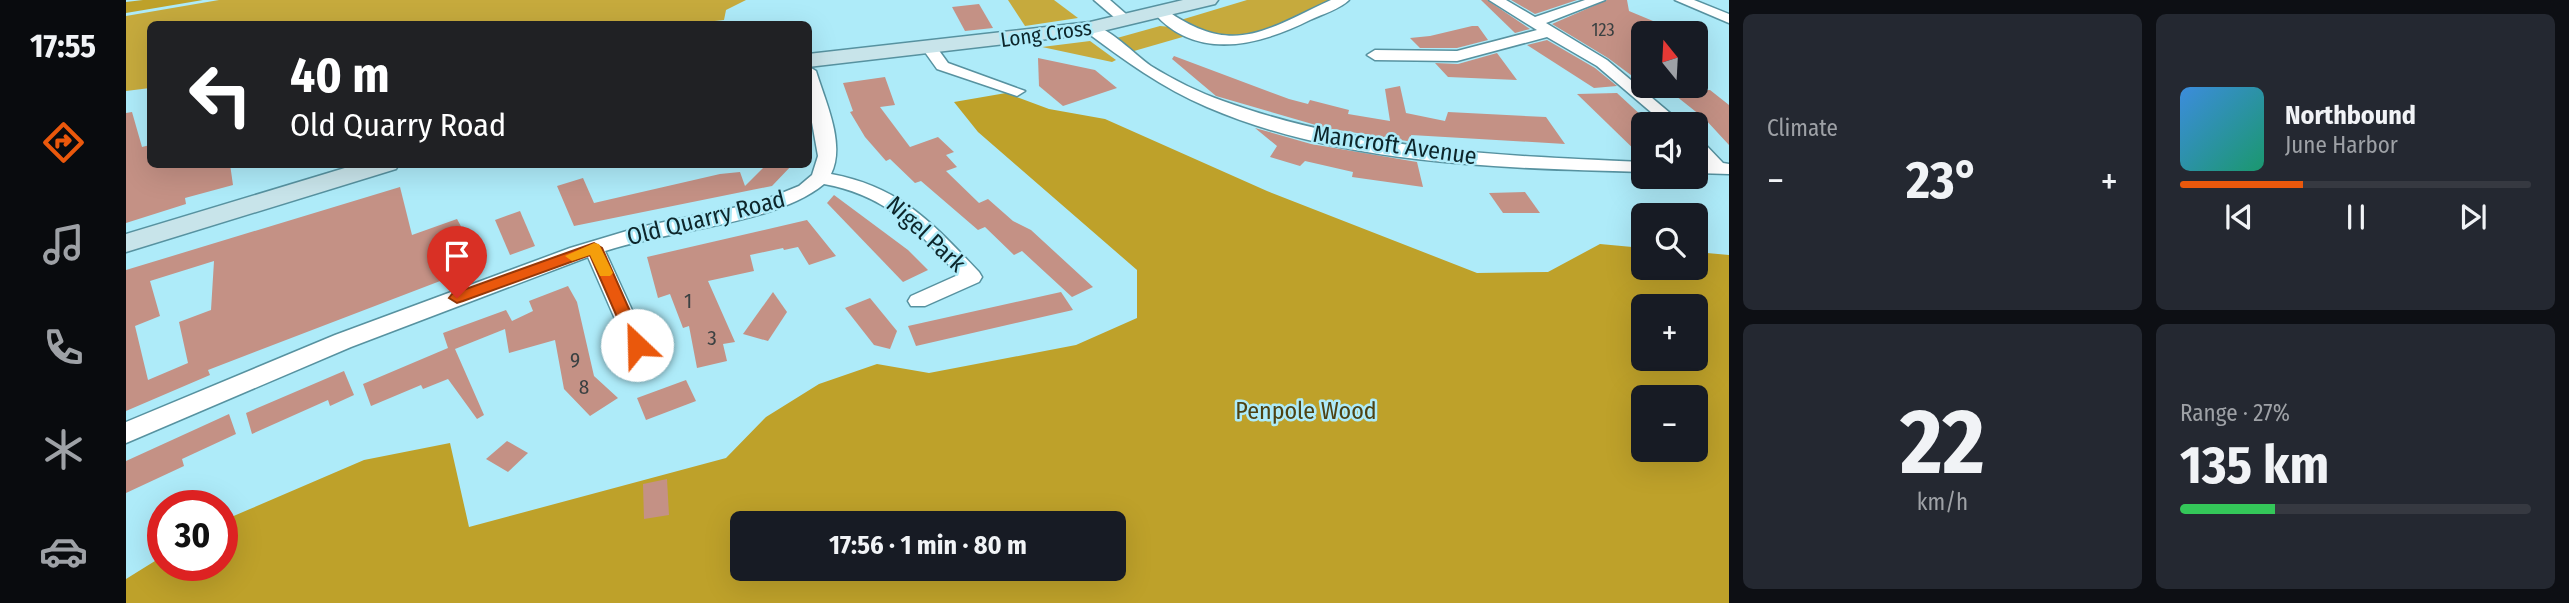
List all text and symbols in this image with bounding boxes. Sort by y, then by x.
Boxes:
street label: Long Cross [999,15,1093,53]
house number: 123 [1591,19,1615,41]
north arrow [1631,21,1708,98]
map controls [1631,21,1708,462]
text: 17:55 [30,27,96,65]
text: 40 m [290,46,390,105]
icon: left [175,49,266,140]
text: Northbound [2285,100,2416,131]
text: Old Quarry Road [290,106,506,144]
button: sound [1631,112,1708,189]
text: Climate [1767,114,1838,142]
icon: directions [39,118,88,167]
street label: Mancroft Avenue [1311,120,1479,170]
text: June Harbor [2285,131,2398,159]
text: 23° [1906,149,1979,212]
text: − [1767,158,1784,204]
text: + [2101,158,2118,204]
street label: Old Quarry Road [624,185,788,251]
street label: Nigel Park [881,190,972,278]
icon: previous [2220,198,2258,236]
icon: pause [2337,198,2375,236]
icon: next [2454,198,2492,236]
button: search [1631,203,1708,280]
icon: music [39,220,88,269]
pin [427,226,487,298]
icon: arrive [438,237,476,275]
house number: 1 [684,288,692,314]
button: + [1631,294,1708,371]
position arrow [600,308,674,382]
icon: phone [39,323,88,372]
house number: 3 [707,325,717,351]
house number: 9 [570,347,580,373]
house number: 8 [579,374,589,400]
button: − [1631,385,1708,462]
text: 22 [1900,388,1985,497]
park label: Penpole Wood [1235,397,1377,425]
text: Range · 27% [2180,399,2290,427]
icon: climate [39,425,88,474]
text: 135 km [2180,434,2329,497]
text: km/h [1917,488,1968,516]
speed limit sign: 30 [147,490,238,581]
icon: car [39,527,88,576]
text: 17:56 · 1 min · 80 m [829,530,1027,561]

